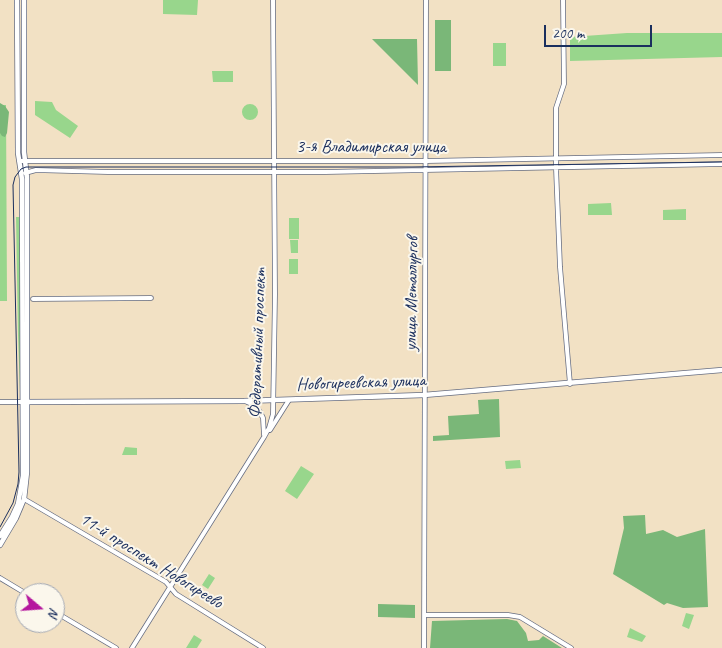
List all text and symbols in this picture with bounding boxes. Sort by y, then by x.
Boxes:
scale bar [547,15,654,47]
text: 200 m [552,24,584,43]
street label: 3-я Владимирская улица [296,136,446,158]
street label: улица Металлургов [400,237,424,351]
street label: Федеративный проспект [245,267,271,419]
street label: Новогиреевская улица [296,370,426,396]
street label: 11-й проспект Новогиреево [75,508,227,614]
north arrow [15,583,65,633]
text: N [44,606,63,619]

